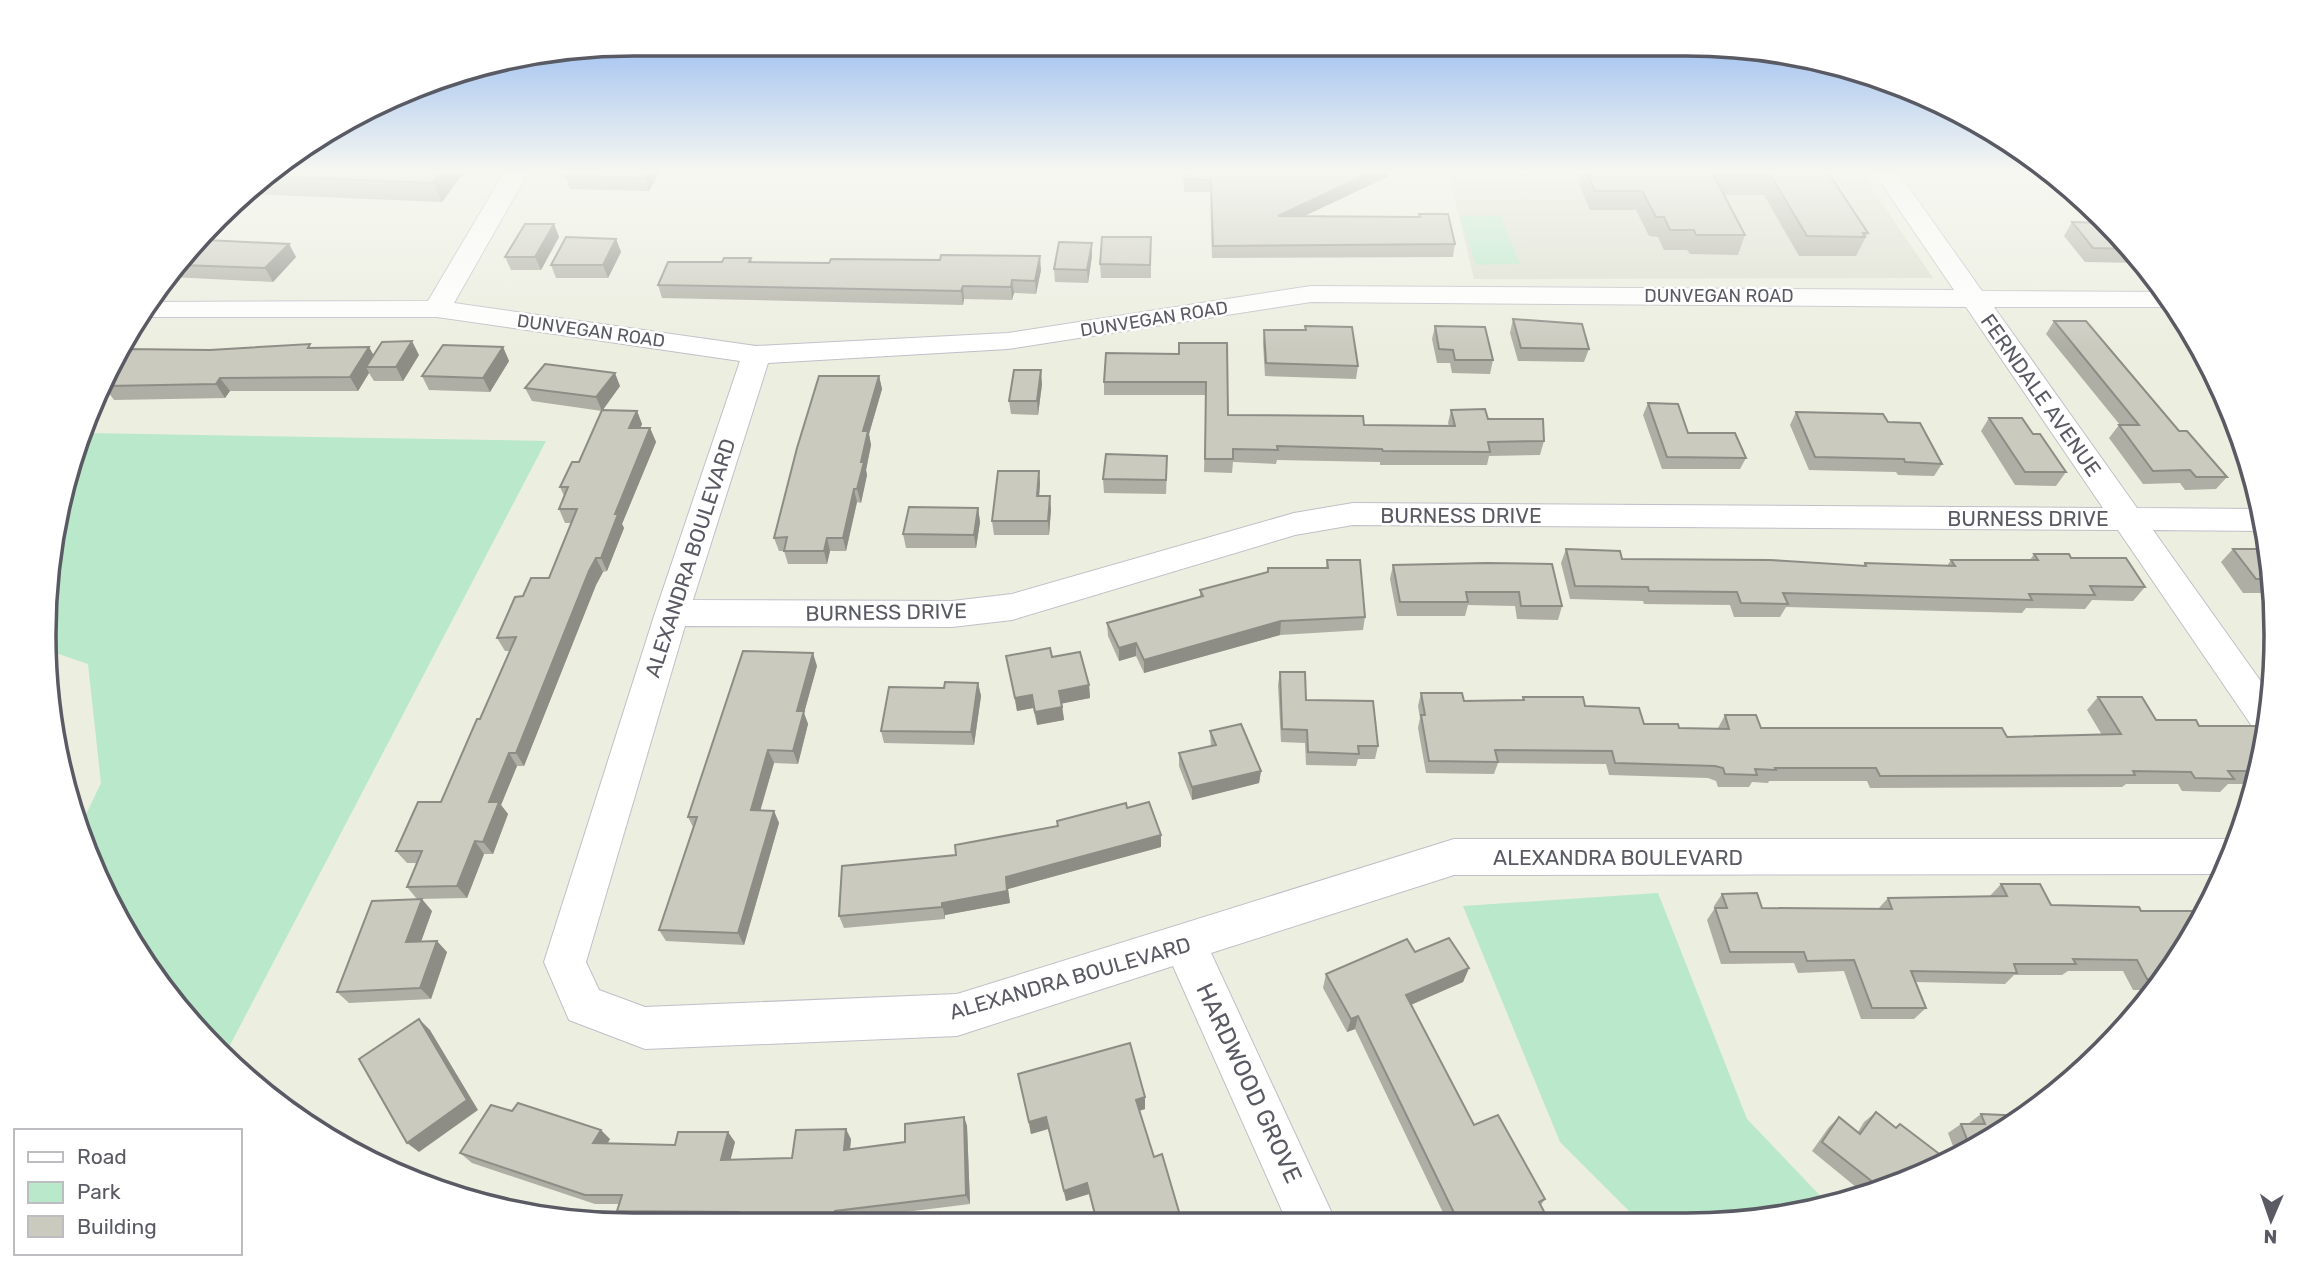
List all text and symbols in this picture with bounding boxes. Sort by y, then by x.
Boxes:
street label: DUNVEGAN ROAD [1644,285,1794,307]
street label: DUNVEGAN ROAD [1079,296,1229,342]
street label: FERNDALE AVENUE [1976,309,2106,481]
street label: DUNVEGAN ROAD [516,310,666,352]
street label: ALEXANDRA BOULEVARD [640,435,740,681]
street label: BURNESS DRIVE [1380,503,1542,528]
street label: BURNESS DRIVE [1947,506,2109,531]
street label: BURNESS DRIVE [805,598,967,626]
street label: ALEXANDRA BOULEVARD [1493,845,1743,870]
street label: ALEXANDRA BOULEVARD [946,932,1194,1024]
street label: HARDWOOD GROVE [1190,979,1308,1187]
legend [14,1129,242,1255]
text: Road [77,1144,127,1169]
text: Park [77,1179,121,1204]
north arrow [2236,1185,2306,1255]
text: Building [77,1214,157,1239]
text: N [2263,1225,2278,1248]

